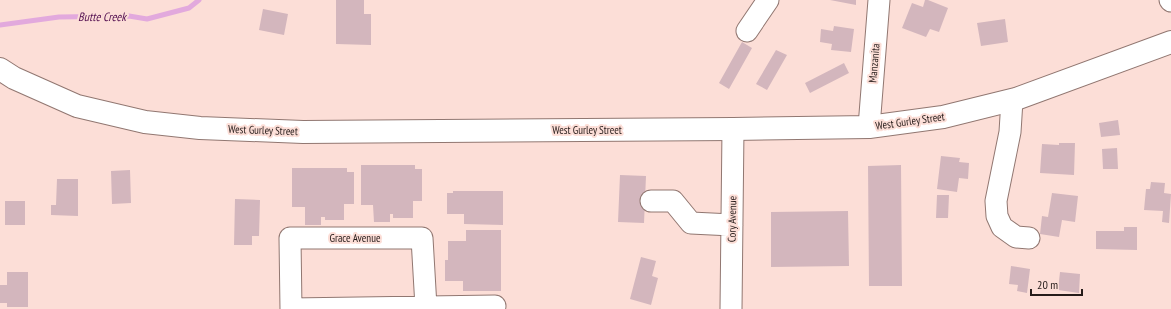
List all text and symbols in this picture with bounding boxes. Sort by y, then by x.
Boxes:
water label: Butte Creek [78,9,127,24]
street label: Manzanita [865,43,883,83]
street label: West Gurley Street [875,109,945,133]
street label: West Gurley Street [228,122,298,138]
street label: West Gurley Street [552,123,622,137]
street label: Cory Avenue [725,195,739,242]
street label: Grace Avenue [330,231,381,245]
scale bar [1031,271,1082,297]
text: 20 m [1037,277,1058,292]

